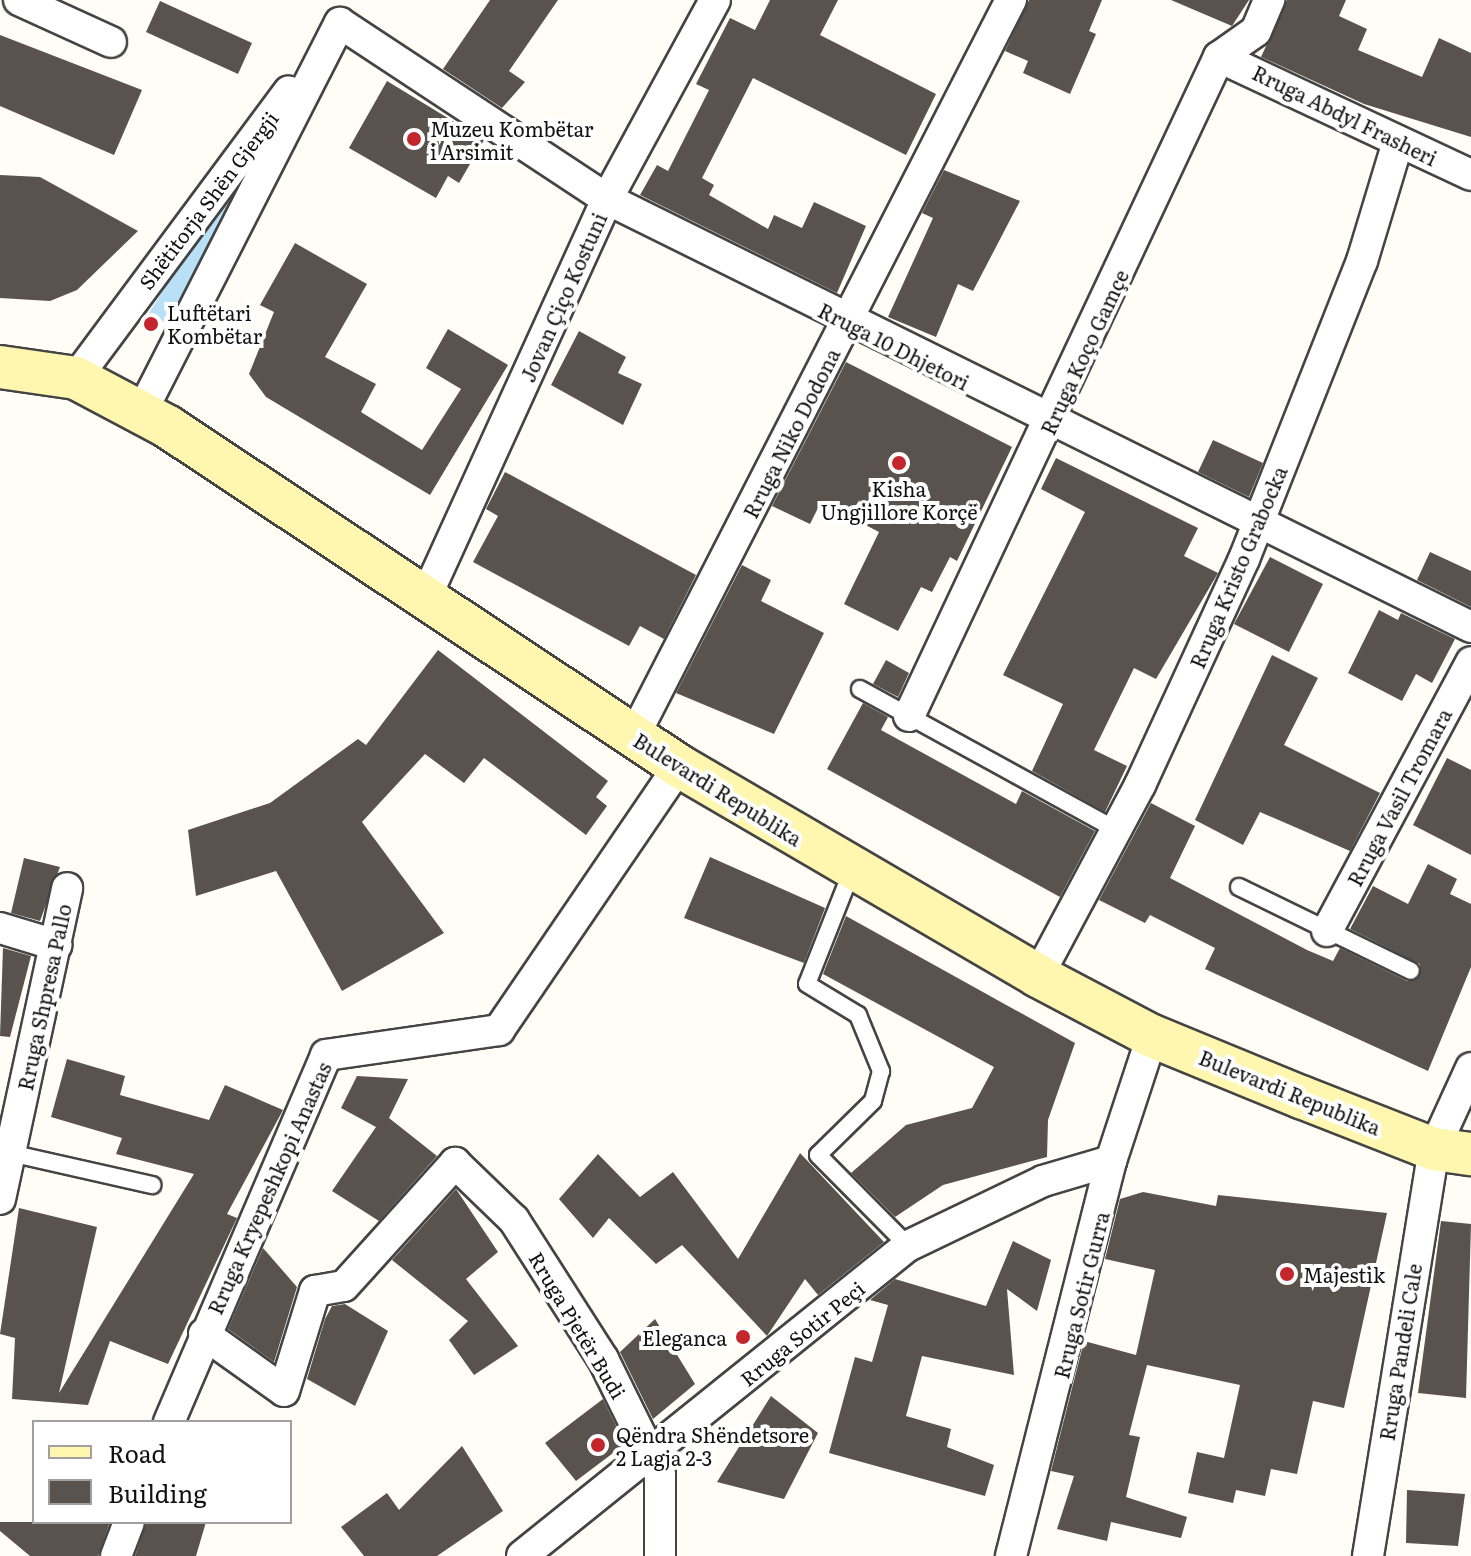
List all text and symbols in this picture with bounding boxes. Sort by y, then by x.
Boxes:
street label: Rruga Abdyl Frasheri [1249,60,1441,170]
street label: Shëtitorja Shën Gjergji [133,106,283,294]
place label: Muzeu Kombëtar i Arsimit [430,116,594,163]
marker: Muzeu Kombëtar i Arsimit [405,130,423,148]
street label: Jovan Çiço Kostuni [515,209,611,385]
street label: Rruga Koço Gamçe [1035,266,1133,438]
street label: Rruga 10 Dhjetori [815,298,973,394]
place label: Luftëtari Kombëtar [167,300,262,347]
marker: Luftëtari Kombëtar [142,315,160,333]
street label: Rruga Niko Dodona [738,344,844,522]
marker: Kisha Ungjillore Korçë [890,454,908,472]
street label: Rruga Kristo Grabocka [1185,462,1291,672]
place label: Kisha Ungjillore Korçë [820,476,978,523]
street label: Rruga Vasil Tromara [1342,704,1456,890]
street label: Bulevardi Republika [630,728,806,850]
street label: Rruga Shpresa Pallo [12,901,76,1093]
street label: Bulevardi Republika [1196,1045,1384,1139]
street label: Rruga Kryepeshkopi Anastas [202,1058,336,1318]
street label: Rruga Sotir Gurra [1049,1209,1113,1381]
street label: Rruga Pjetër Budi [525,1247,631,1403]
place label: Majestik [1303,1262,1385,1286]
street label: Rruga Pandeli Cale [1374,1262,1426,1442]
marker: Majestik [1278,1265,1296,1283]
street label: Rruga Sotir Peçi [735,1276,869,1390]
place label: Eleganca [642,1325,727,1349]
marker: Eleganca [734,1328,752,1346]
legend [32,1420,292,1524]
place label: Qëndra Shëndetsore 2 Lagja 2-3 [616,1422,809,1469]
marker: Qëndra Shëndetsore 2 Lagja 2-3 [587,1434,609,1456]
text: Road [108,1435,166,1470]
text: Building [108,1475,207,1510]

